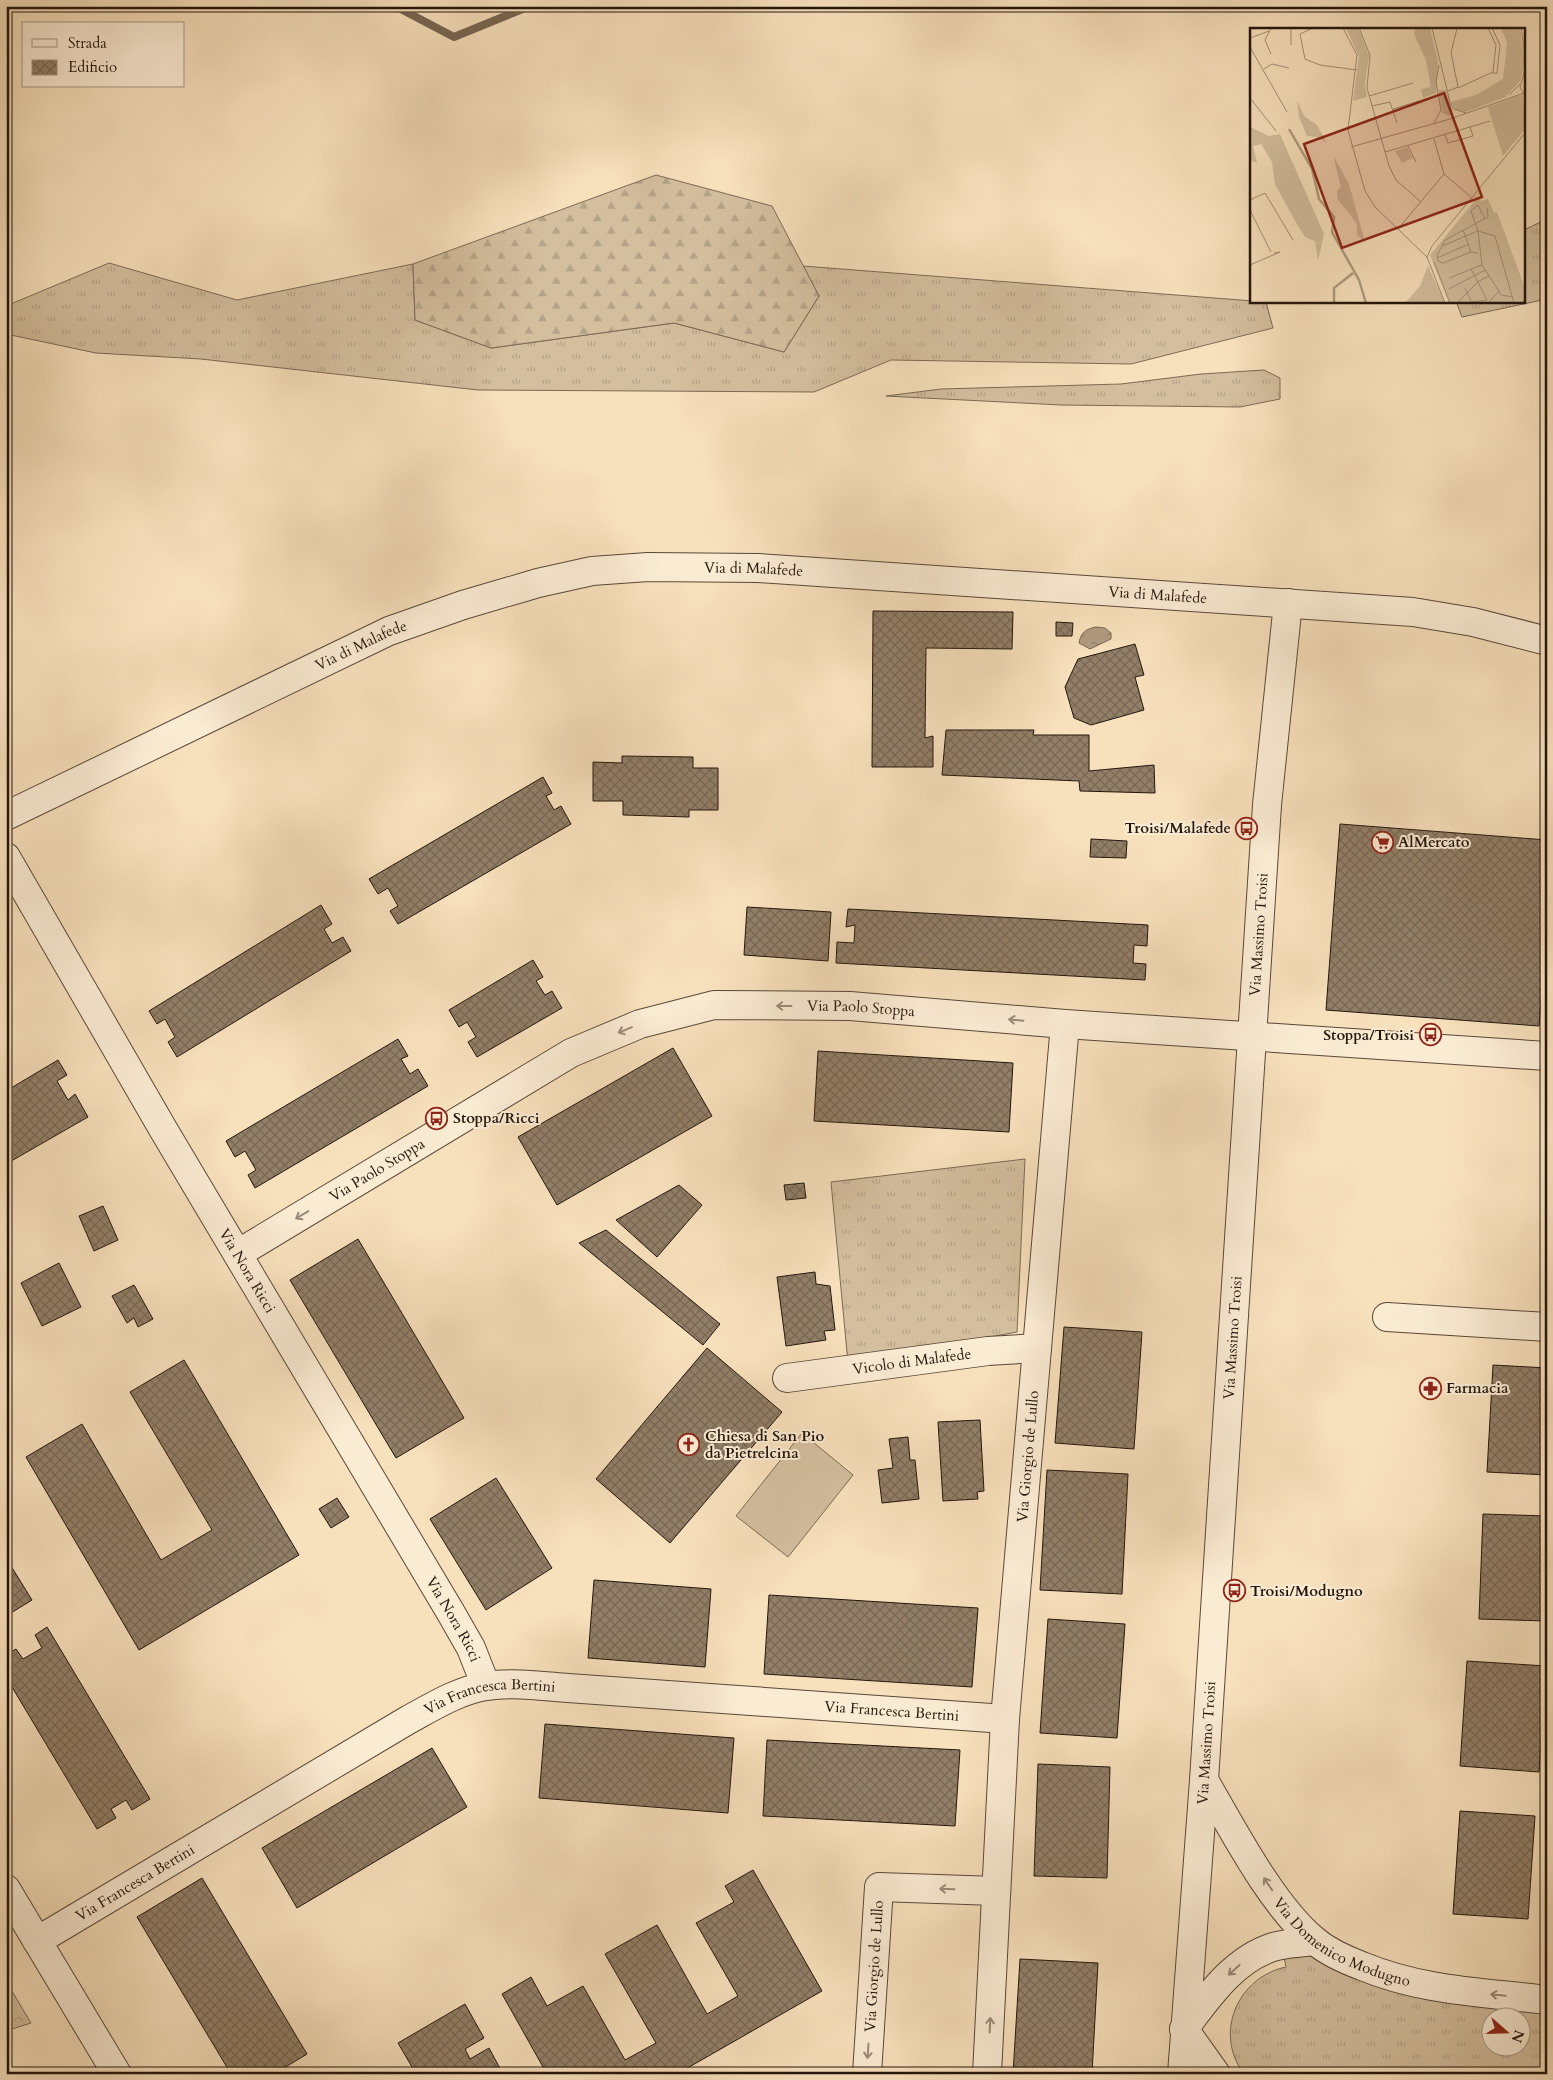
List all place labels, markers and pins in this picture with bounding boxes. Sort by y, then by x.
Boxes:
bus stop icon: Troisi/Malafede [1235,816,1259,840]
place label: Troisi/Malafede [1125,818,1231,838]
supermarket icon: AlMercato [1370,830,1394,854]
place label: AlMercato [1398,832,1470,852]
bus stop icon: Stoppa/Troisi [1418,1023,1442,1047]
place label: Stoppa/Troisi [1323,1025,1414,1045]
bus stop icon: Stoppa/Ricci [425,1106,449,1130]
place label: Stoppa/Ricci [453,1108,540,1128]
pharmacy icon: Farmacia [1418,1376,1442,1400]
place label: Farmacia [1446,1378,1509,1398]
place label: Chiesa di San Pio da Pietrelcina [705,1426,825,1463]
church icon: Chiesa di San Pio da Pietrelcina [677,1433,701,1457]
bus stop icon: Troisi/Modugno [1222,1579,1246,1603]
place label: Troisi/Modugno [1250,1581,1363,1601]

